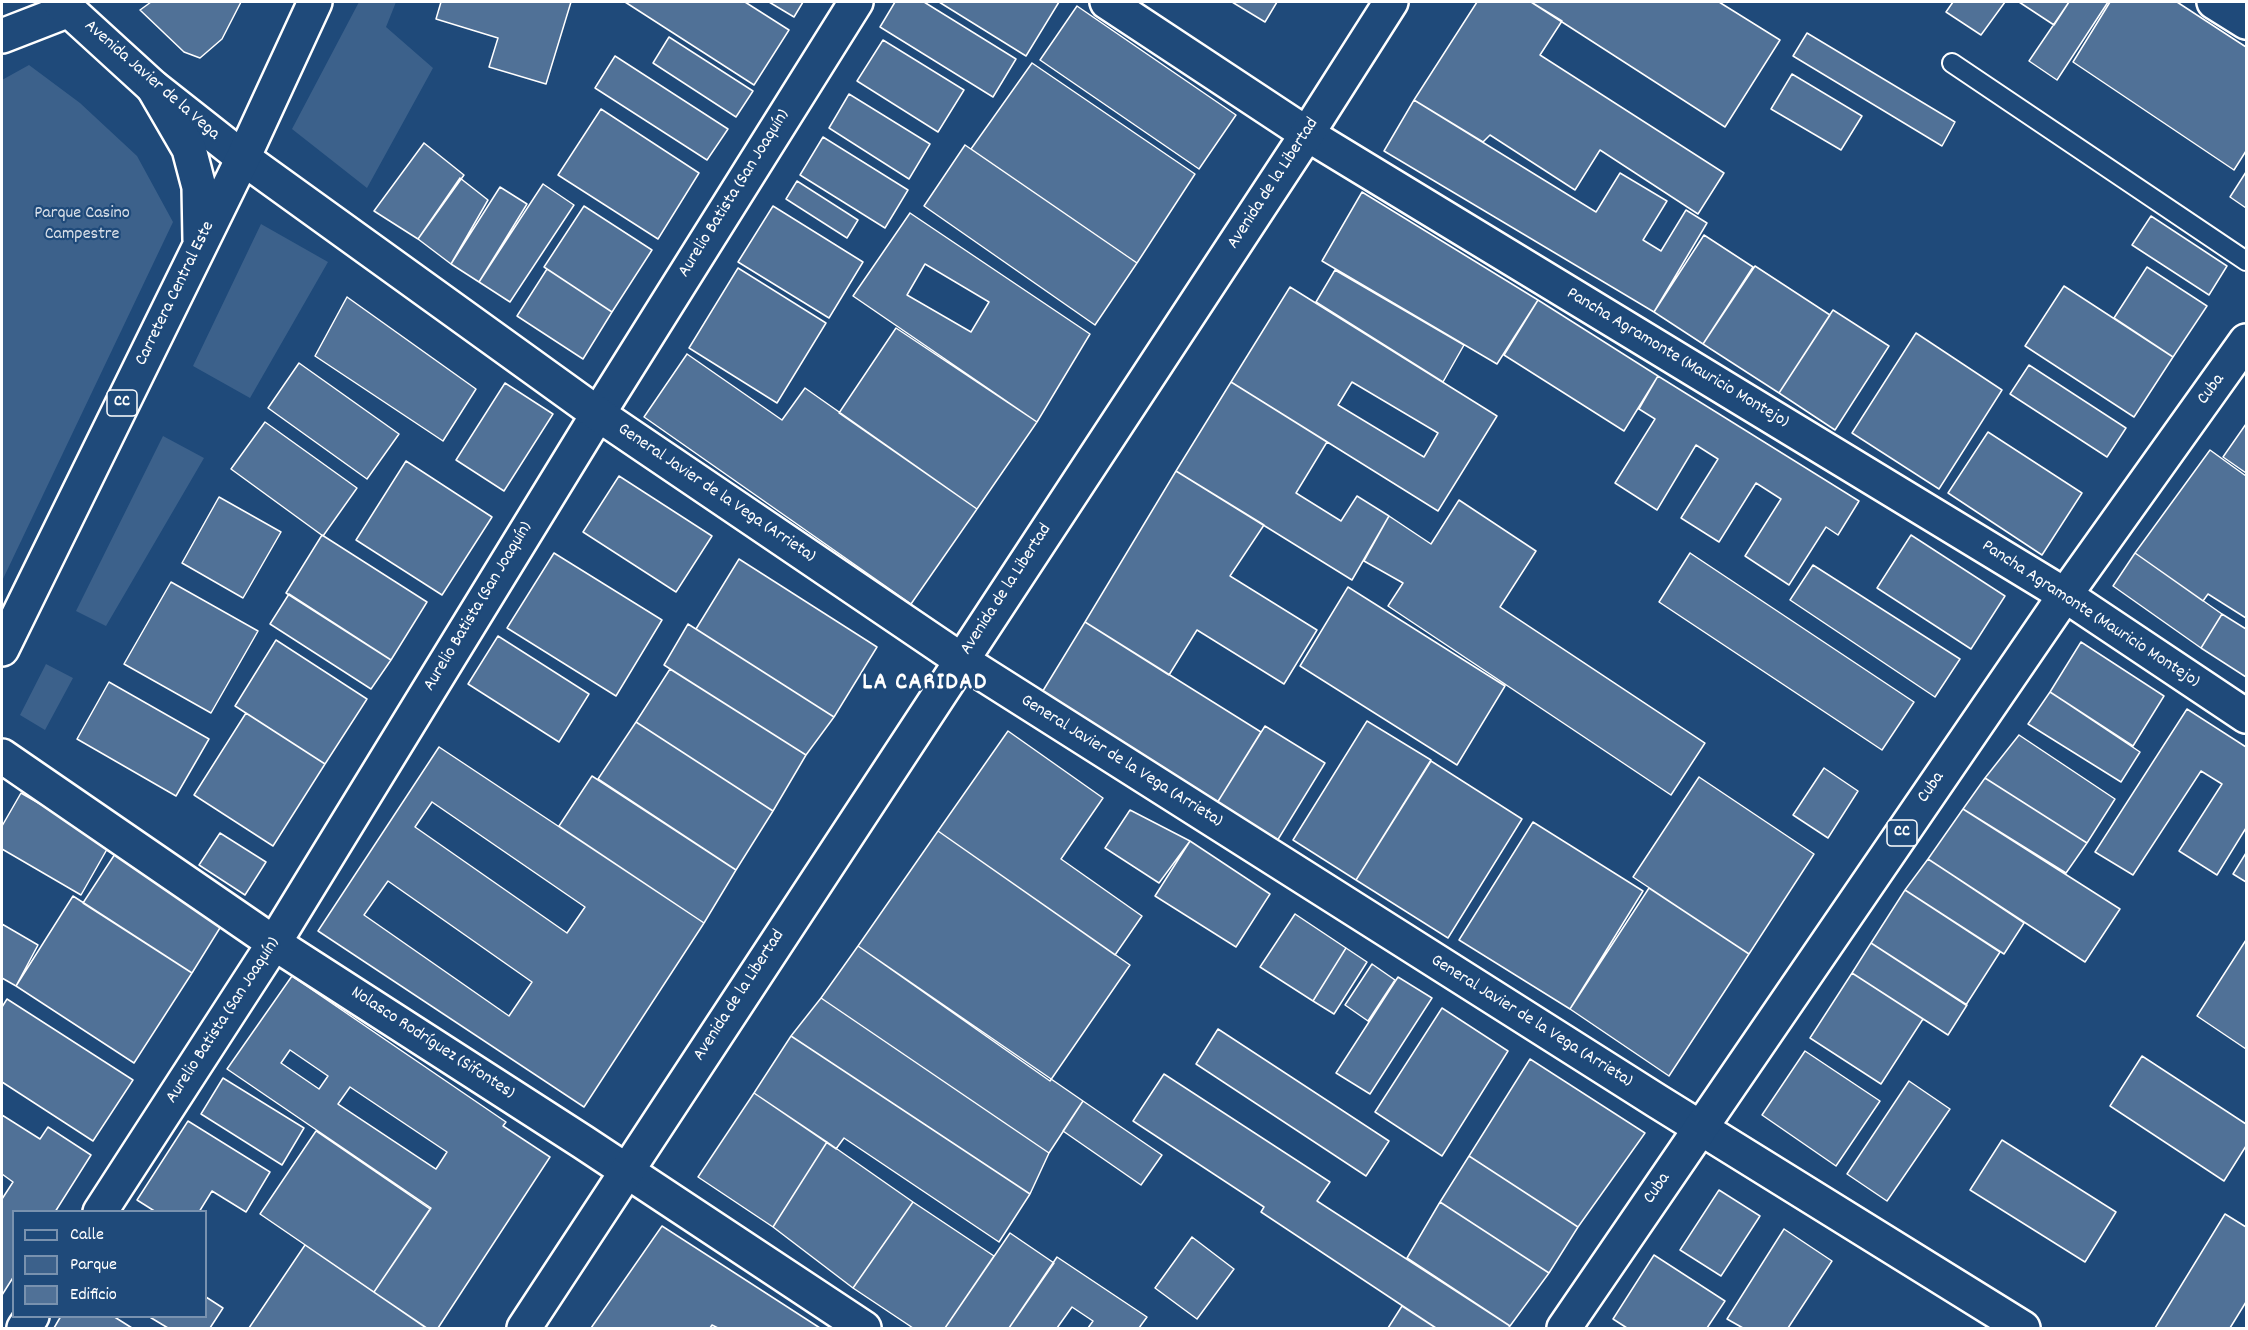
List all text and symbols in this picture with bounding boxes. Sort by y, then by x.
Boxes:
street label: Avenida Javier de la Vega [79,16,223,146]
street label: Aurelio Batista (San Joaquín) [674,106,796,282]
street label: Avenida de la Libertad [1224,114,1324,254]
park label: Parque Casino Campestre [34,204,130,246]
street label: Carretera Central Este [132,218,220,370]
street label: Pancha Agramonte (Mauricio Montejo) [1562,284,1792,434]
street label: Cuba [2194,370,2230,410]
road number: CC [107,390,137,416]
street label: General Javier de la Vega (Arrieta) [613,420,819,568]
street label: Aurelio Batista (San Joaquín) [420,518,538,696]
street label: Avenida de la Libertad [957,520,1057,660]
street label: Pancha Agramonte (Mauricio Montejo) [1977,536,2203,694]
district label: LA CARIDAD [862,671,988,699]
street label: General Javier de la Vega (Arrieta) [1016,691,1226,833]
street label: Cuba [1914,768,1950,808]
road number: CC [1887,820,1917,846]
street label: Avenida de la Libertad [690,926,790,1066]
street label: Aurelio Batista (San Joaquín) [162,934,286,1108]
street label: General Javier de la Vega (Arrieta) [1426,951,1636,1093]
street label: Nolasco Rodríguez (Sifontes) [346,983,518,1105]
street label: Cuba [1640,1169,1676,1209]
legend [12,1210,207,1318]
text: Calle [70,1223,104,1248]
text: Parque [70,1253,117,1278]
text: Edificio [70,1283,117,1308]

